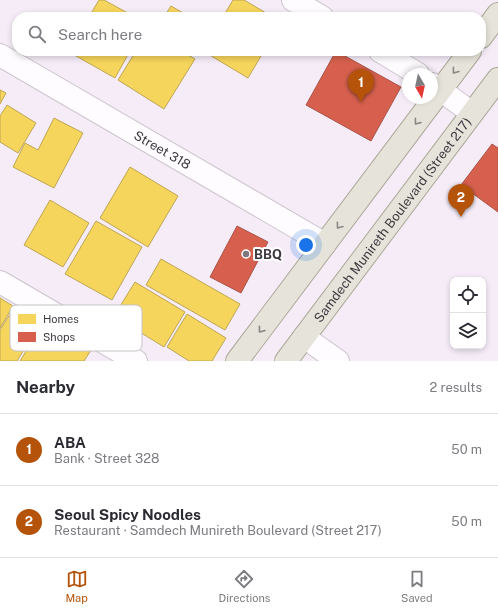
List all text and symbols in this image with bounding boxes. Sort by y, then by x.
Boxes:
search box [12,12,486,56]
icon: search [26,23,48,45]
text: Search here [58,26,142,43]
one-way arrow [453,66,460,73]
north arrow [402,68,438,104]
pin: 1 [348,69,374,102]
street label: Samdech Munireth Boulevard (Street 217) [310,115,474,325]
one-way arrow [415,117,422,124]
street label: Street 318 [131,127,194,172]
pin: 2 [448,184,474,217]
one-way arrow [337,221,344,228]
your location [296,235,316,255]
place label: BBQ [254,247,282,262]
marker: BBQ [241,249,251,259]
map controls [450,277,486,349]
button: locate [450,277,486,313]
legend [10,305,142,351]
text: Homes [43,313,79,325]
button: layers [450,313,486,349]
one-way arrow [259,325,266,332]
text: Shops [43,331,75,343]
text: Nearby [16,377,75,397]
text: 2 results [430,380,482,395]
text: ABA [54,434,86,451]
text: 1 [26,442,32,457]
text: 50 m [451,442,482,457]
text: Bank · Street 328 [54,451,159,466]
text: Seoul Spicy Noodles [54,506,201,523]
text: 2 [25,514,33,529]
text: 50 m [451,514,482,529]
text: Restaurant · Samdech Munireth Boulevard (Street 217) [54,523,382,538]
tab: Map [65,568,88,604]
tab: Directions [219,568,270,604]
tab: Saved [401,568,433,604]

